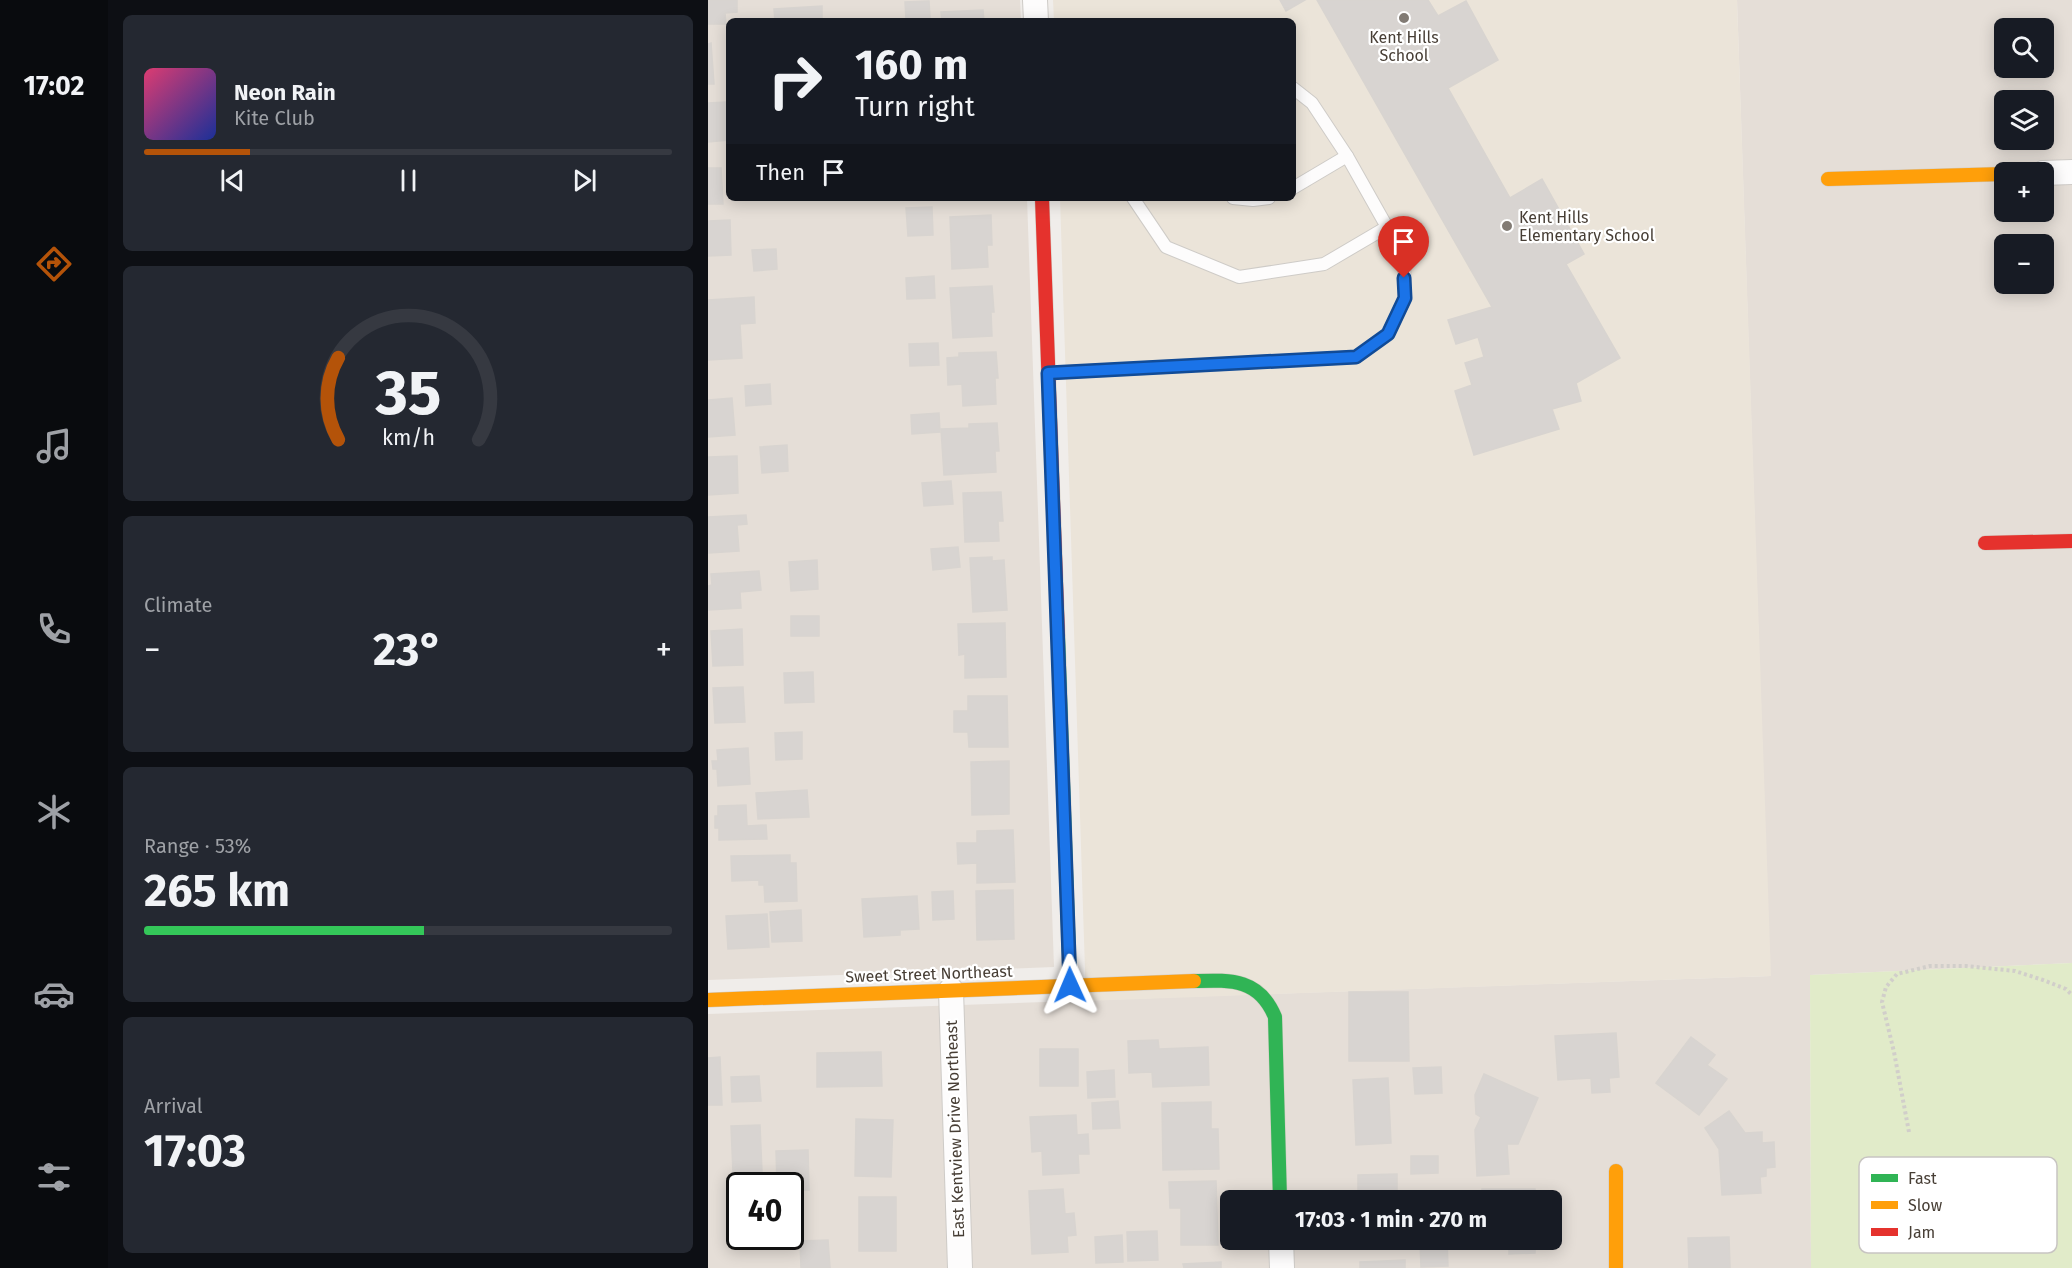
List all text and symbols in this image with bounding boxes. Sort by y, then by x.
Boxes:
marker: Kent Hills School [1397,11,1411,25]
map controls [1994,18,2054,294]
button: search [1994,18,2054,78]
place label: Kent Hills School [1369,28,1439,65]
text: 160 m [855,40,968,90]
icon: right [756,42,834,120]
text: 17:02 [23,70,85,102]
text: Neon Rain [234,79,336,106]
button: layers [1994,90,2054,150]
text: Turn right [855,91,975,123]
text: Kite Club [234,106,315,130]
icon: arrive [817,156,850,189]
text: Then [756,159,805,186]
button: + [1994,162,2054,222]
icon: previous [216,164,249,197]
icon: pause [392,164,425,197]
icon: next [568,164,601,197]
place label: Kent Hills Elementary School [1519,208,1655,245]
pin [1378,216,1429,278]
marker: Kent Hills Elementary School [1500,219,1514,233]
icon: arrive [1387,225,1420,258]
button: − [1994,234,2054,294]
icon: directions [33,243,75,285]
text: 35 [374,357,441,432]
icon: music [33,425,75,467]
text: km/h [381,426,435,452]
text: Climate [144,593,212,617]
icon: phone [33,608,75,650]
text: 23° [373,623,443,677]
text: − [144,630,161,670]
text: + [656,630,672,670]
icon: climate [33,791,75,833]
text: Range · 53% [144,834,251,858]
text: 265 km [144,864,290,918]
position arrow [1038,953,1102,1017]
street label: Sweet Street Northeast [845,962,1013,986]
icon: car [33,973,75,1015]
street label: East Kentview Drive Northeast [942,1020,968,1238]
text: Arrival [144,1094,203,1118]
text: 17:03 [144,1124,246,1178]
icon: filters [33,1156,75,1198]
legend [1859,1157,2057,1253]
text: Fast [1908,1169,1937,1188]
speed limit sign: 40 [726,1172,804,1250]
text: Slow [1908,1196,1943,1215]
text: 17:03 · 1 min · 270 m [1295,1206,1487,1233]
text: Jam [1908,1223,1935,1242]

